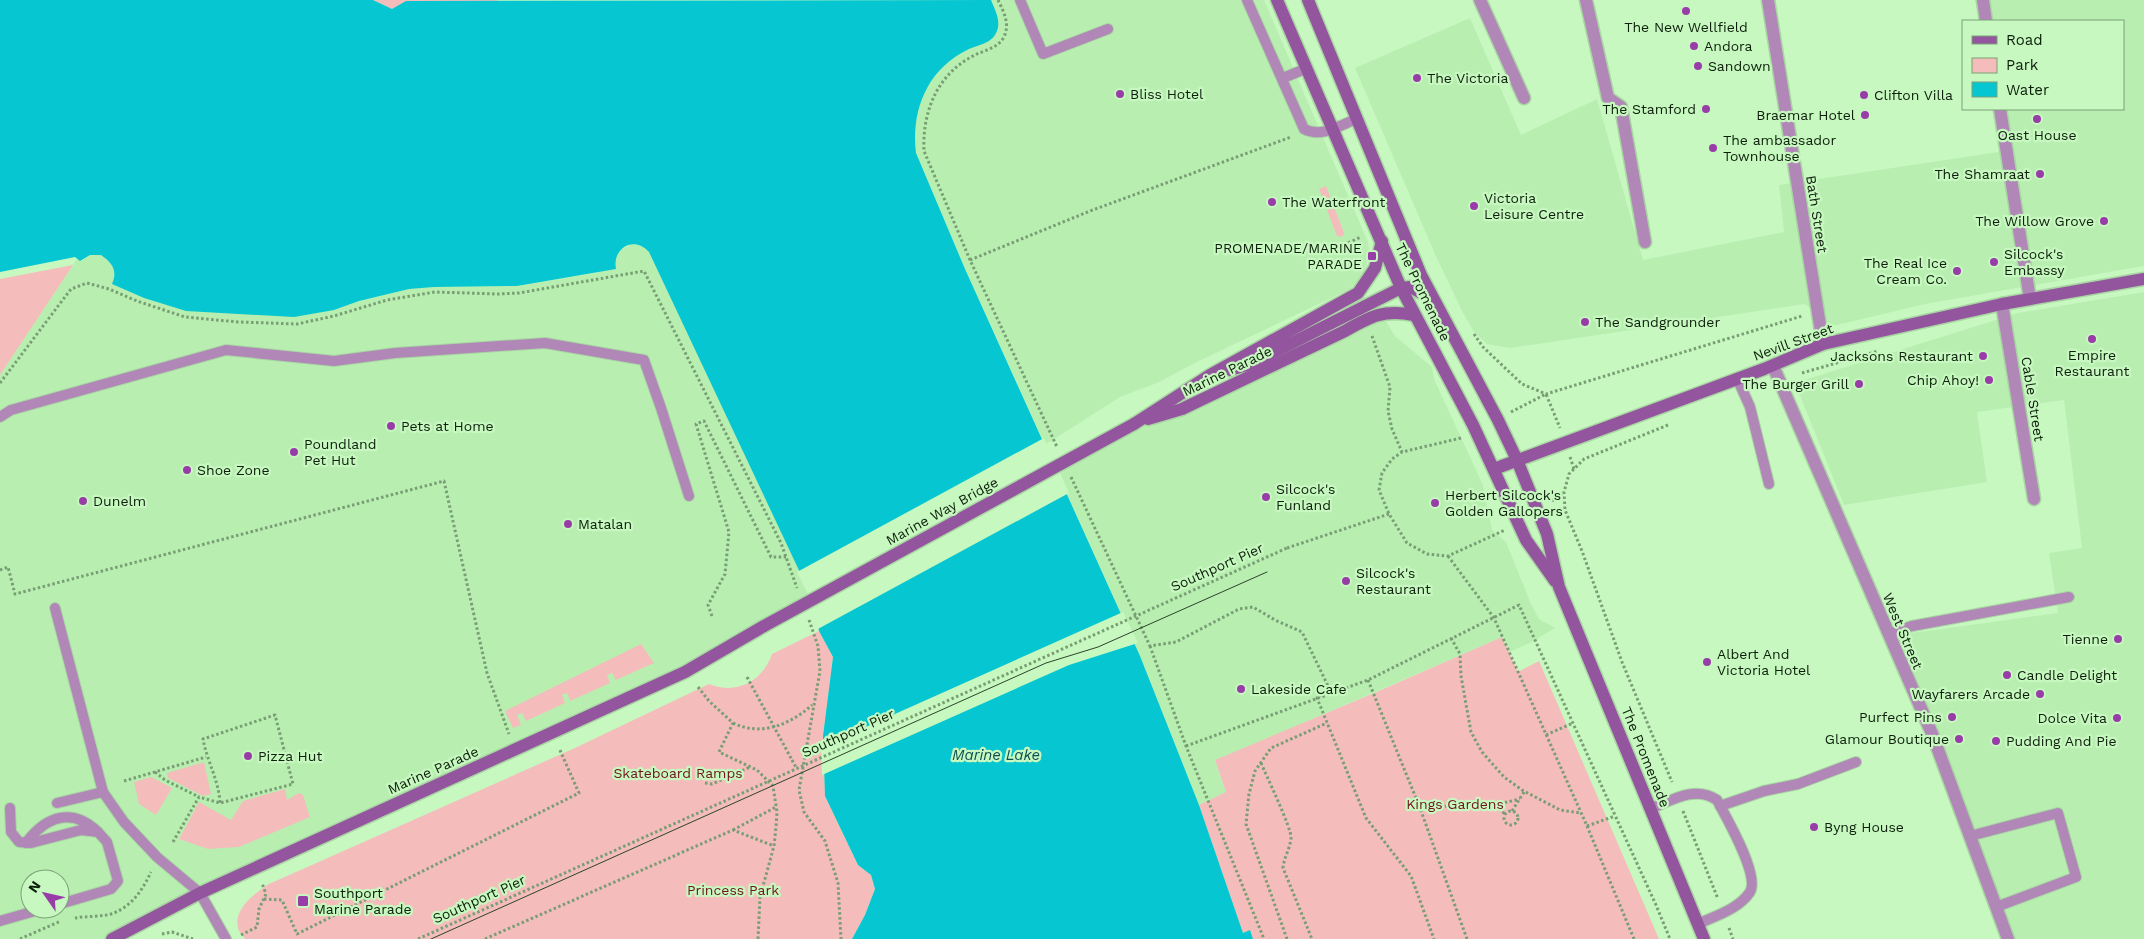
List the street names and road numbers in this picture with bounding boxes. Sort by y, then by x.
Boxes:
street label: Bath Street [1803,174,1831,254]
street label: The Promenade [1392,240,1454,344]
street label: Nevill Street [1751,320,1835,364]
street label: Marine Parade [1180,342,1274,400]
street label: Cable Street [2018,355,2048,443]
street label: Marine Way Bridge [883,474,1001,548]
street label: Southport Pier [1168,539,1266,595]
street label: West Street [1880,590,1926,672]
street label: The Promenade [1619,704,1673,810]
street label: Southport Pier [799,705,897,761]
street label: Marine Parade [385,743,481,797]
street label: Southport Pier [430,871,528,927]

